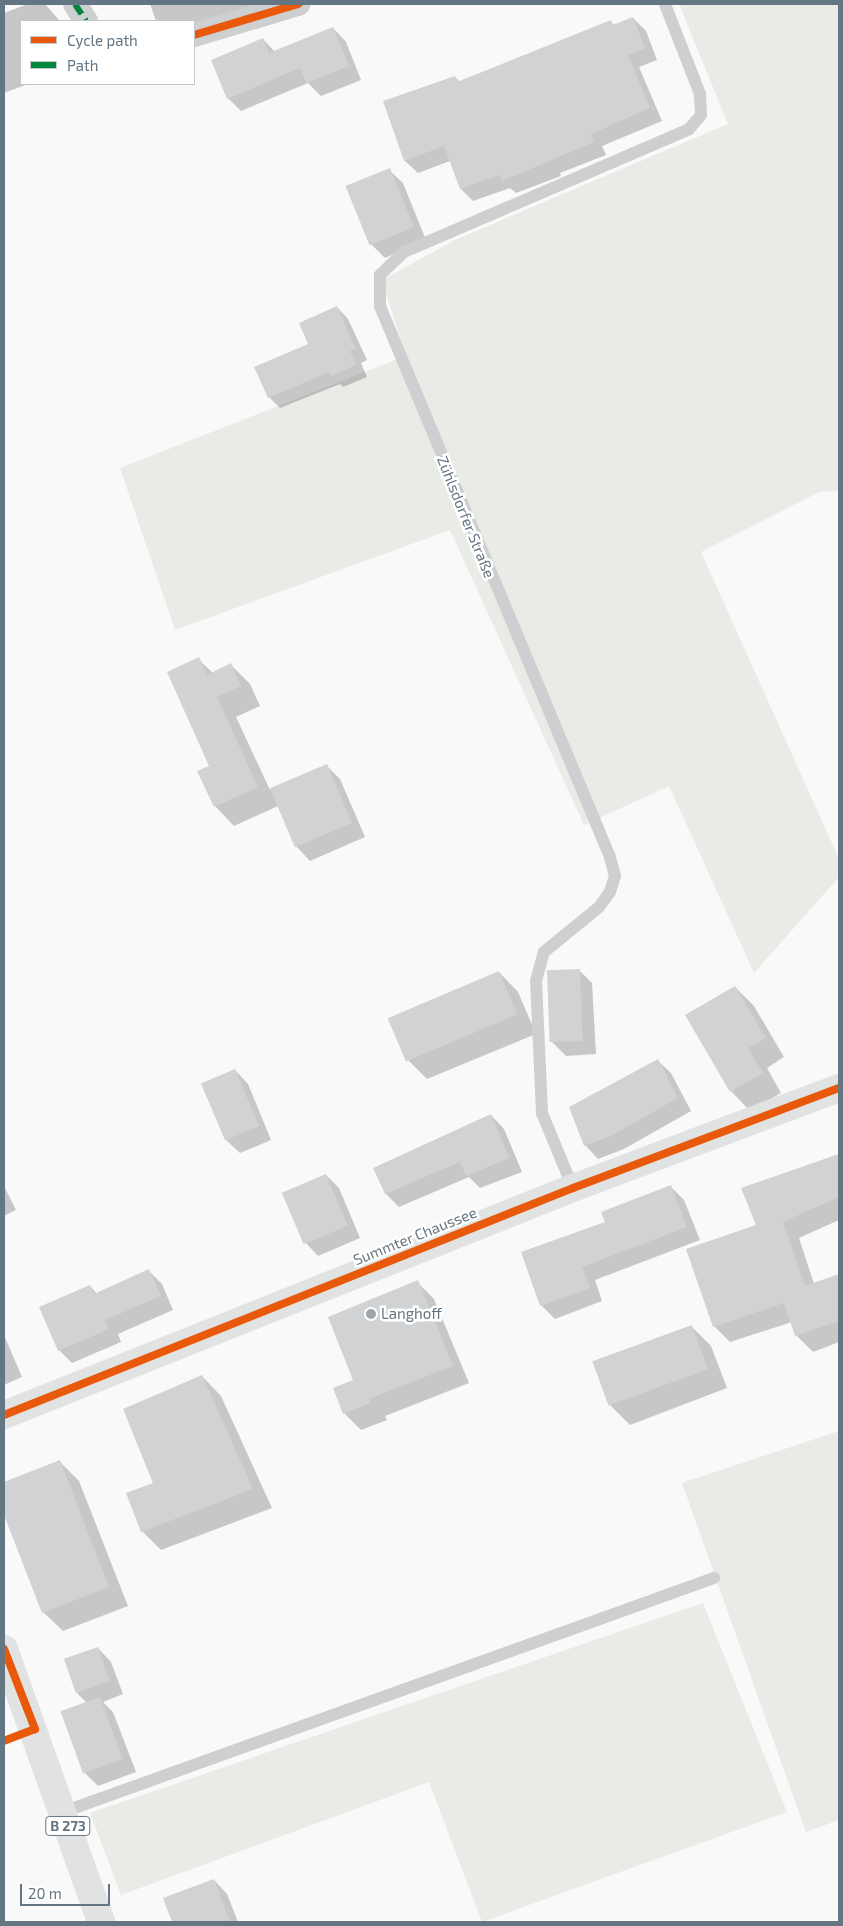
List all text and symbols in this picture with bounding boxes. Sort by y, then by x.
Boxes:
legend [20,20,195,85]
text: Cycle path [67,31,138,49]
text: Path [67,56,98,74]
street label: Zühlsdorfer Straße [433,453,499,581]
street label: Summter Chaussee [351,1203,479,1269]
place label: Langhoff [381,1305,442,1323]
marker: Langhoff [365,1308,377,1320]
road number: B 273 [44,1814,92,1838]
scale bar [22,1874,112,1906]
text: 20 m [28,1884,62,1902]

